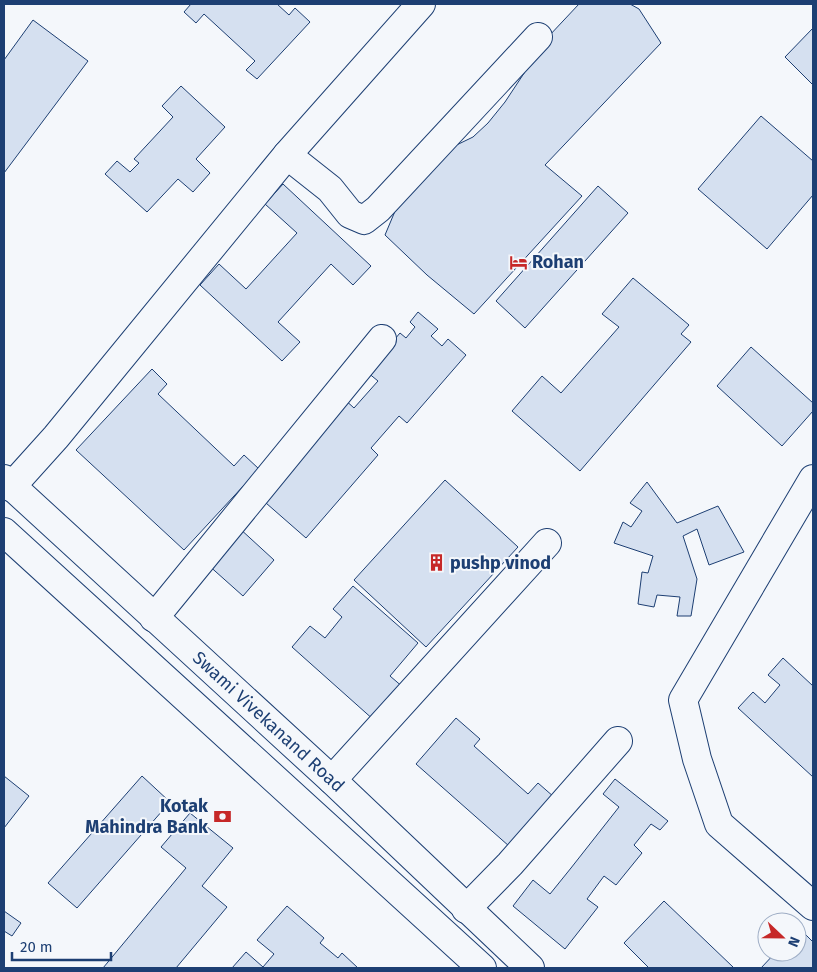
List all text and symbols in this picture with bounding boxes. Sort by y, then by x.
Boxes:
place label: Rohan [532,251,584,273]
hotel icon: Rohan [508,252,528,272]
place label: pushp vinod [450,552,551,574]
building icon: pushp vinod [426,553,446,573]
street label: Swami Vivekanand Road [188,647,349,797]
place label: Kotak Mahindra Bank [85,795,209,838]
bank icon: Kotak Mahindra Bank [212,806,232,826]
north arrow [757,912,807,962]
scale bar [12,930,111,962]
text: N [784,934,803,949]
text: 20 m [20,938,53,956]

